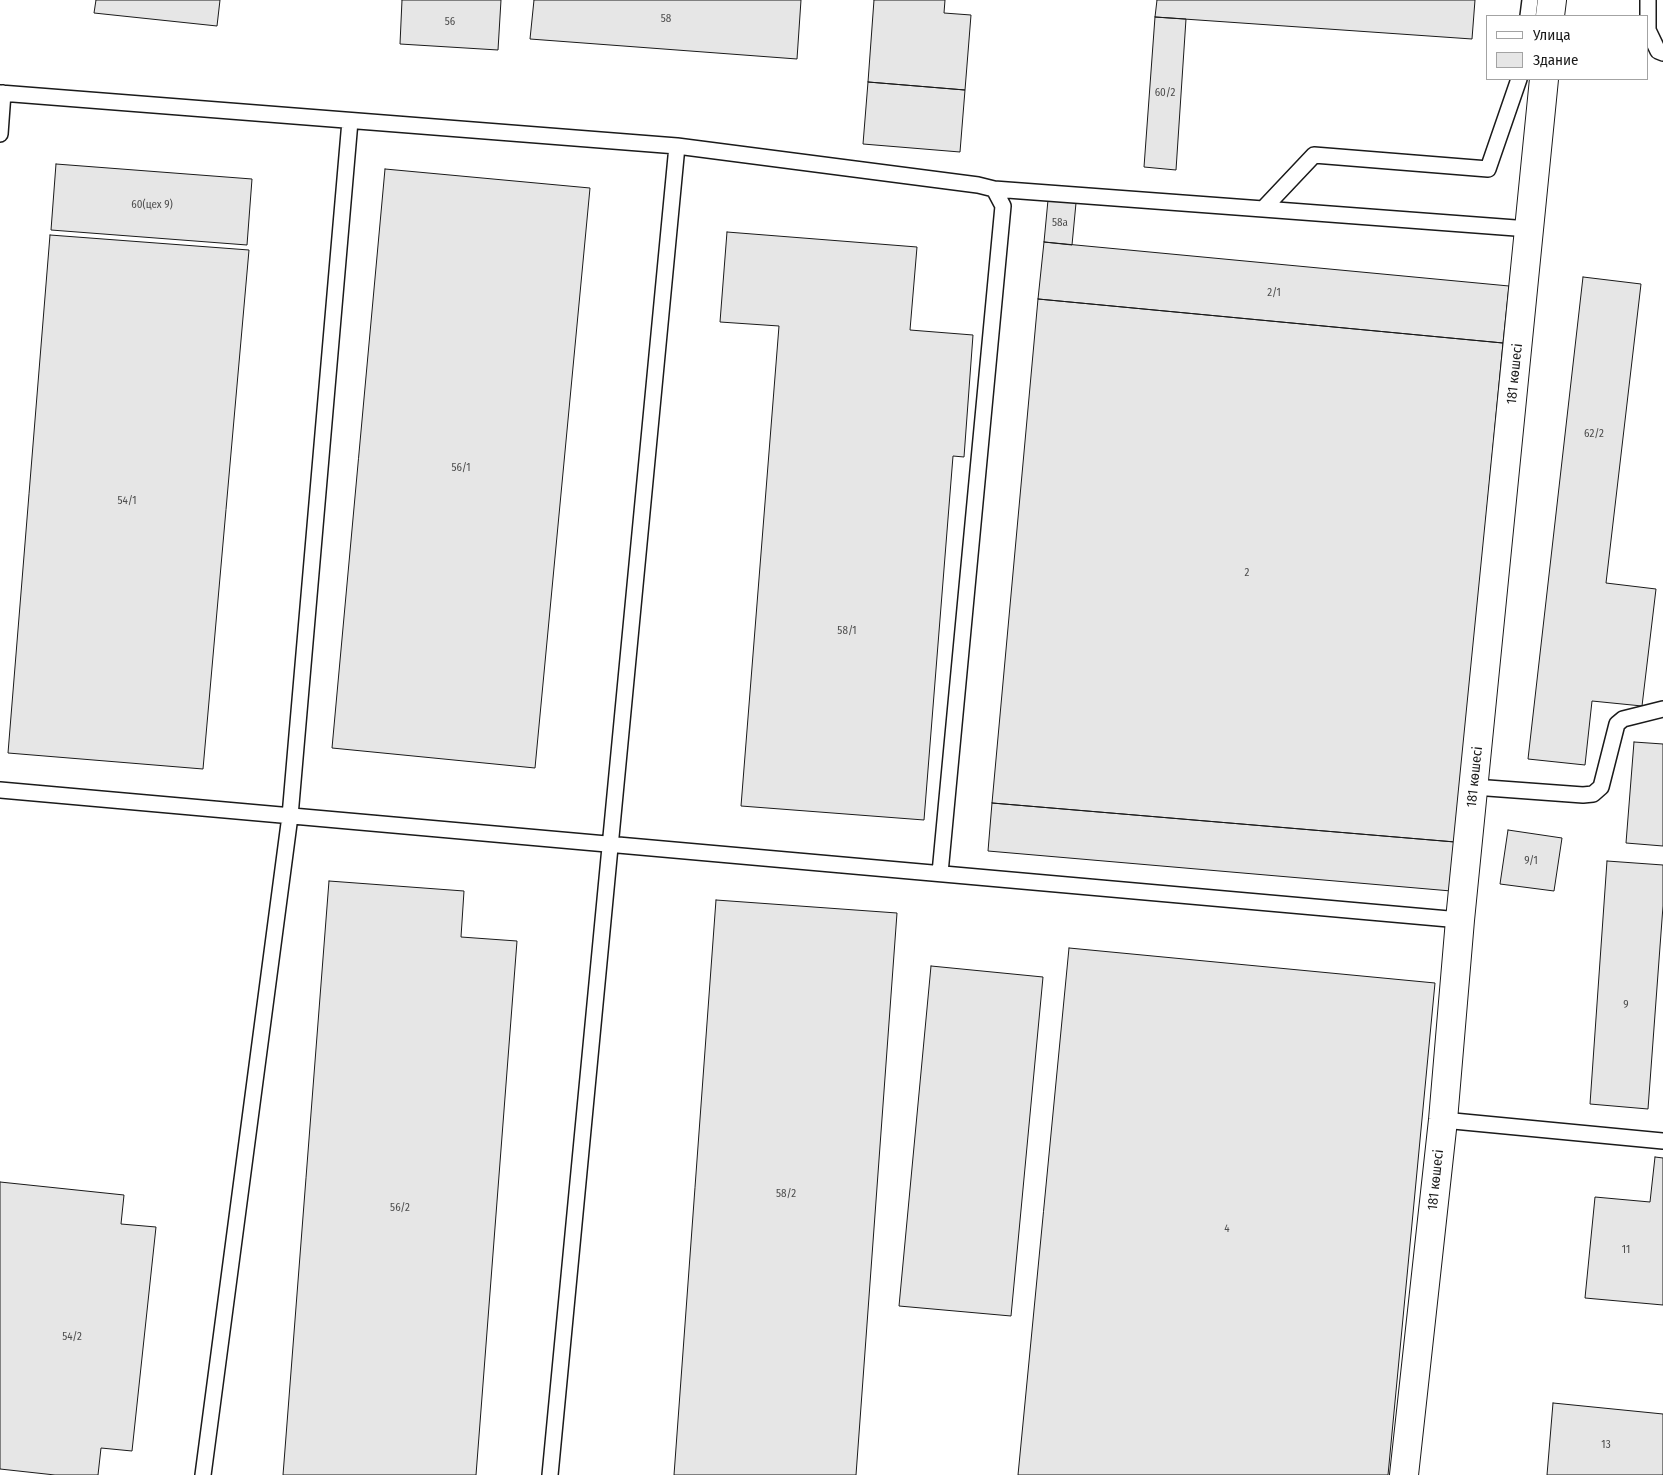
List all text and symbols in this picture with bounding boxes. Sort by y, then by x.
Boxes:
house number: 58 [661,12,671,26]
house number: 56 [445,15,455,29]
legend [1486,15,1648,80]
text: Улица [1533,26,1571,44]
text: Здание [1533,51,1579,69]
house number: 60/2 [1155,86,1175,100]
house number: 60(цех 9) [131,198,173,212]
house number: 58а [1052,216,1068,230]
house number: 2/1 [1267,286,1281,300]
street label: 181 көшесі [1503,343,1527,405]
house number: 62/2 [1584,427,1604,441]
house number: 56/1 [451,461,471,475]
house number: 54/1 [118,494,136,508]
house number: 2 [1245,566,1249,580]
house number: 58/1 [837,624,857,638]
street label: 181 көшесі [1463,746,1487,808]
house number: 9/1 [1524,854,1538,868]
house number: 9 [1623,998,1629,1012]
street label: 181 көшесі [1424,1149,1448,1211]
house number: 58/2 [776,1187,796,1201]
house number: 56/2 [390,1201,410,1215]
house number: 4 [1224,1222,1230,1236]
house number: 11 [1622,1243,1630,1257]
house number: 54/2 [62,1330,82,1344]
house number: 13 [1601,1438,1611,1452]

